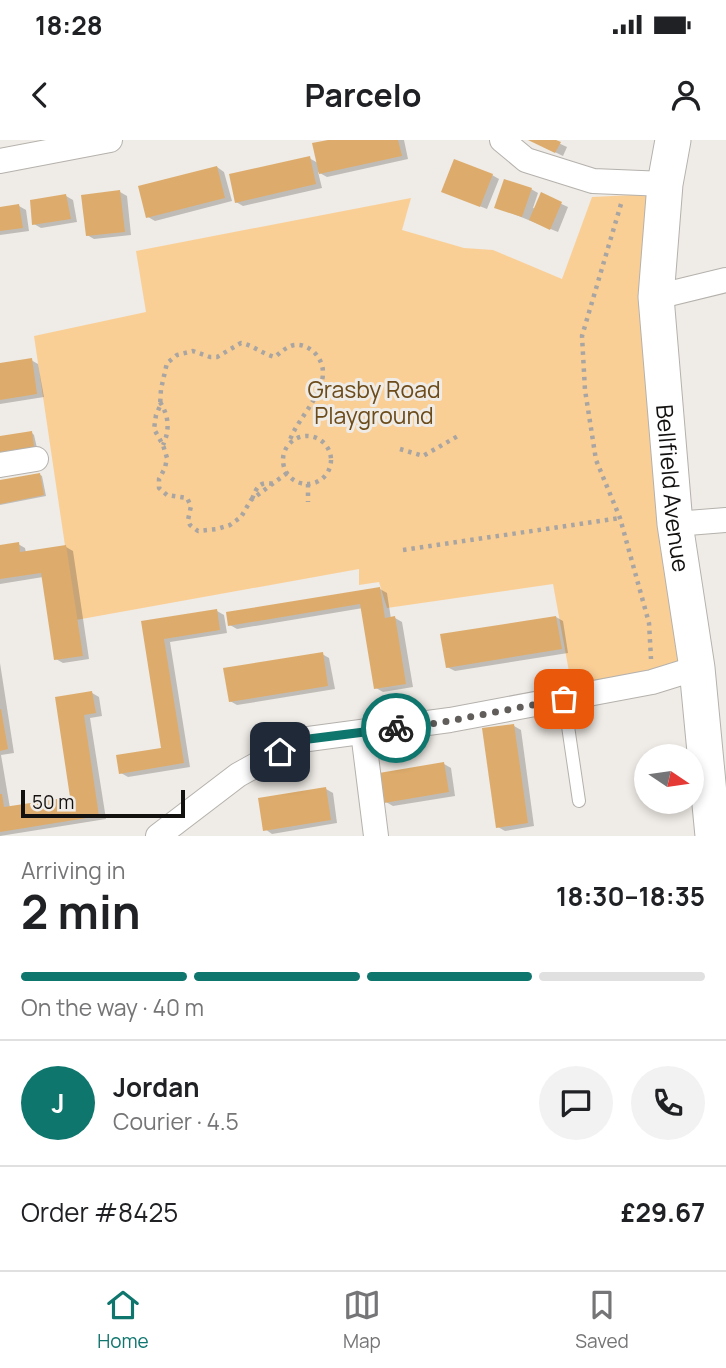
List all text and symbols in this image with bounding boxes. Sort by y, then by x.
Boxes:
text: 18:28 [35,7,103,43]
text: Parcelo [305,73,421,117]
icon: back [21,76,59,114]
icon: person [667,76,705,114]
park label: Grasby Road Playground [307,373,441,431]
street label: Bellfield Avenue [649,403,698,574]
pin [534,669,594,729]
icon: bag [545,680,583,718]
courier [361,693,431,763]
icon: bike [377,709,415,747]
pin [250,722,310,782]
icon: home [261,733,299,771]
north arrow [634,744,704,814]
map controls [634,744,704,814]
scale bar [21,787,186,819]
text: 50 m [32,789,74,815]
text: Arriving in [21,854,126,886]
text: 18:30–18:35 [556,878,705,914]
text: 2 min [21,880,141,943]
text: On the way · 40 m [21,991,204,1023]
button: chat [539,1066,613,1140]
button: phone [631,1066,705,1140]
text: Jordan [113,1069,199,1105]
text: J [51,1085,65,1121]
text: Courier · 4.5 [113,1105,239,1137]
text: Order #8425 [21,1194,178,1230]
text: £29.67 [621,1194,705,1230]
tab: Home [97,1286,149,1354]
tab: Map [343,1286,381,1354]
tab: Saved [575,1286,629,1354]

